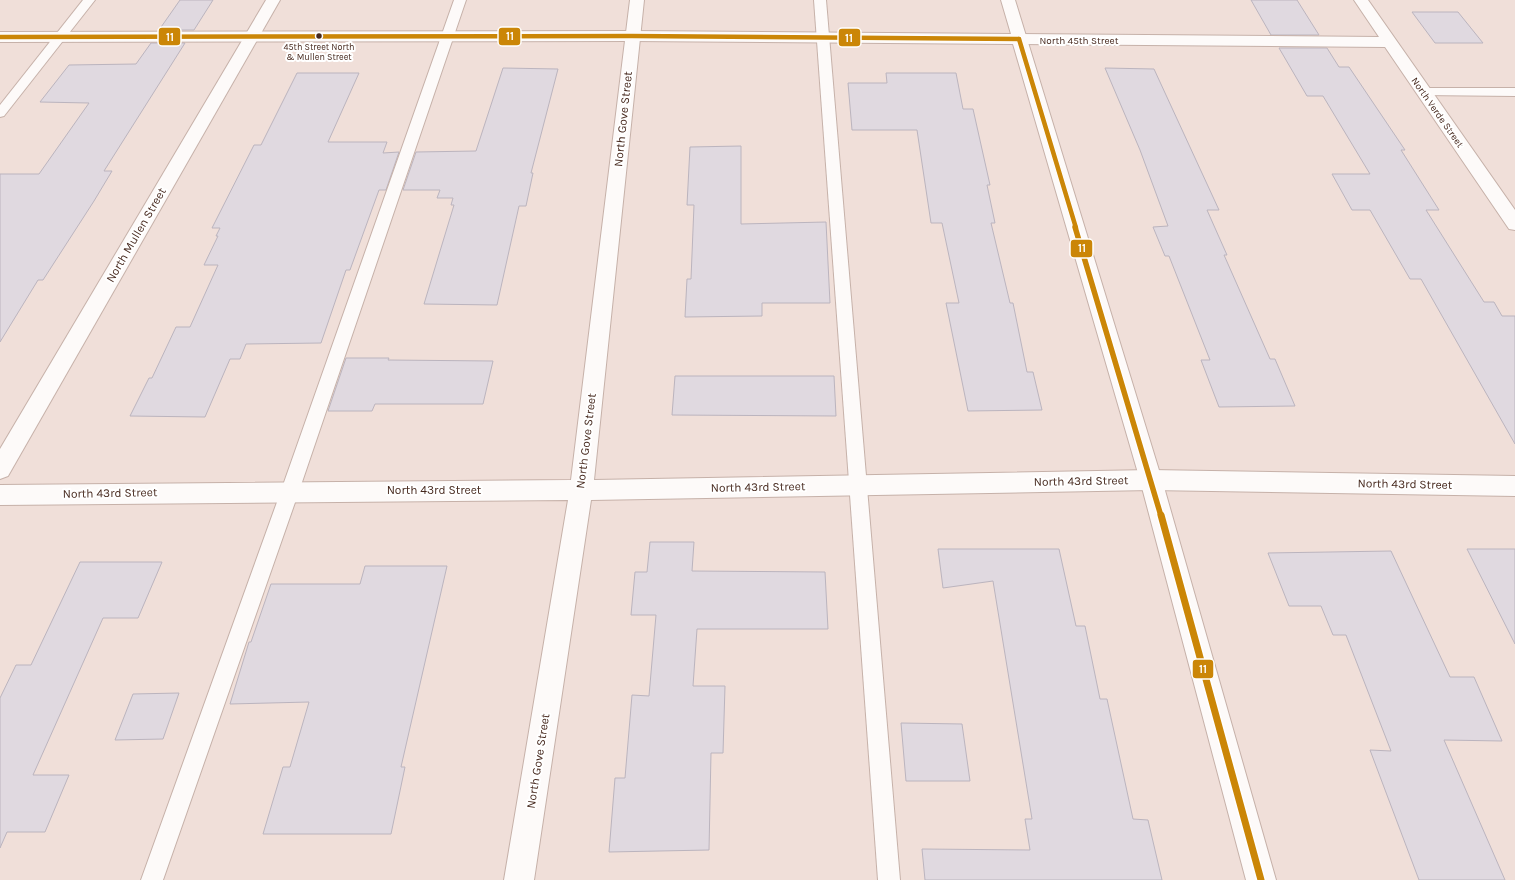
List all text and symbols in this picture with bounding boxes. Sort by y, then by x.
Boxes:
line badge: 11 [158,27,181,46]
line badge: 11 [498,27,521,46]
line badge: 11 [838,28,861,47]
text: 11 [506,30,514,43]
text: 11 [166,31,174,44]
marker: 45th Street North & Mullen Street [314,31,324,41]
text: 11 [845,32,853,45]
street label: North 45th Street [1040,35,1119,47]
place label: 45th Street North & Mullen Street [283,42,355,62]
street label: North Gove Street [611,70,635,167]
street label: North Verde Street [1408,75,1466,150]
street label: North Mullen Street [103,185,169,285]
line badge: 11 [1070,239,1093,258]
text: 11 [1078,242,1086,255]
street label: North Gove Street [573,392,599,489]
street label: North 43rd Street [1034,473,1129,489]
street label: North 43rd Street [1358,476,1453,492]
street label: North 43rd Street [711,479,806,495]
street label: North 43rd Street [387,483,482,497]
street label: North 43rd Street [63,485,158,501]
line badge: 11 [1192,659,1214,679]
text: 11 [1199,663,1207,676]
street label: North Gove Street [524,712,552,809]

